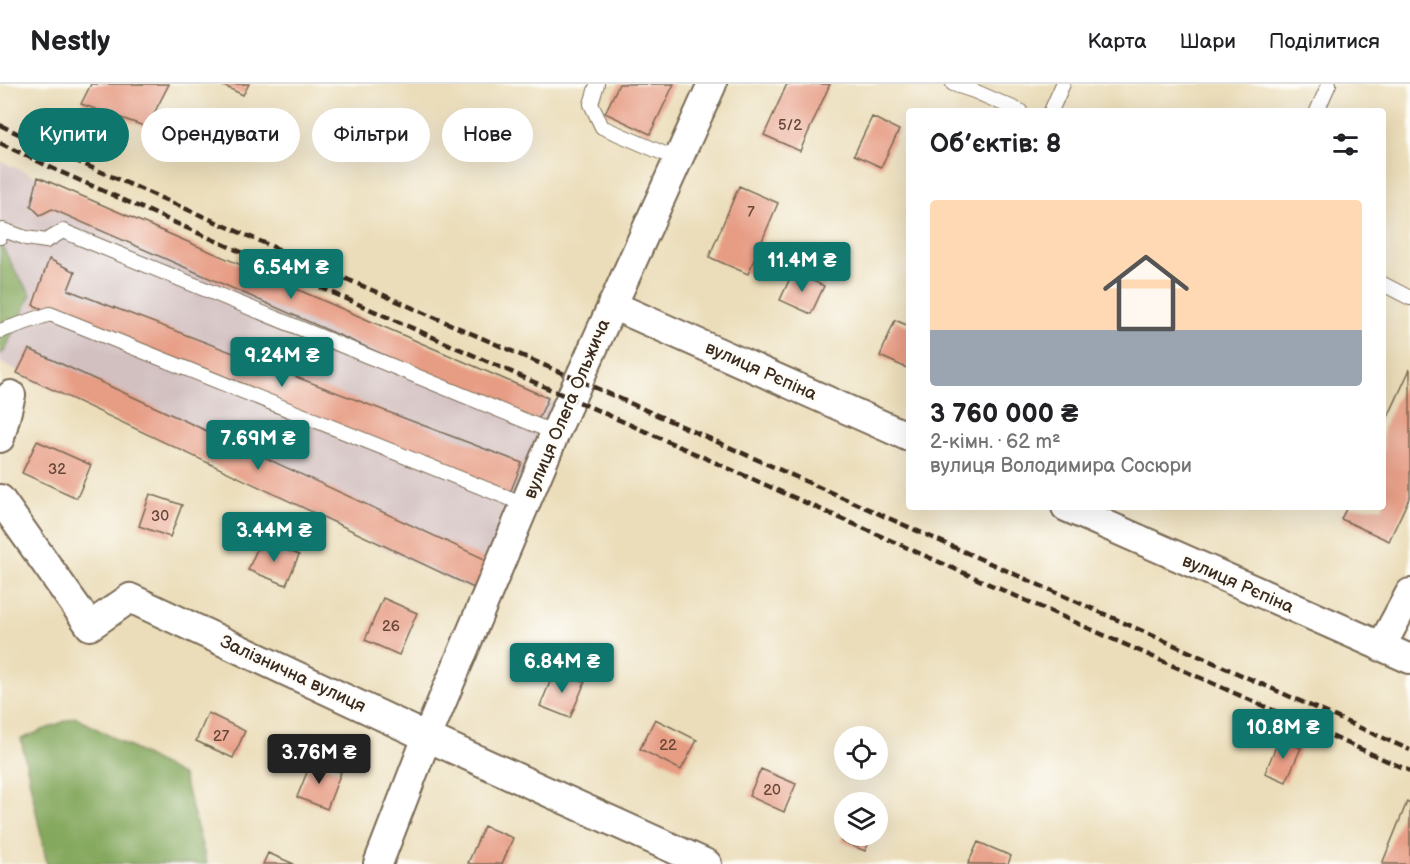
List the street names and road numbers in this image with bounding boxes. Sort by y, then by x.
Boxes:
street label: вулиця Олега Ольжича [520,316,615,502]
street label: вулиця Рєпіна [702,337,820,405]
street label: вулиця Рєпіна [1179,550,1297,618]
street label: Залізнична вулиця [217,631,369,717]

